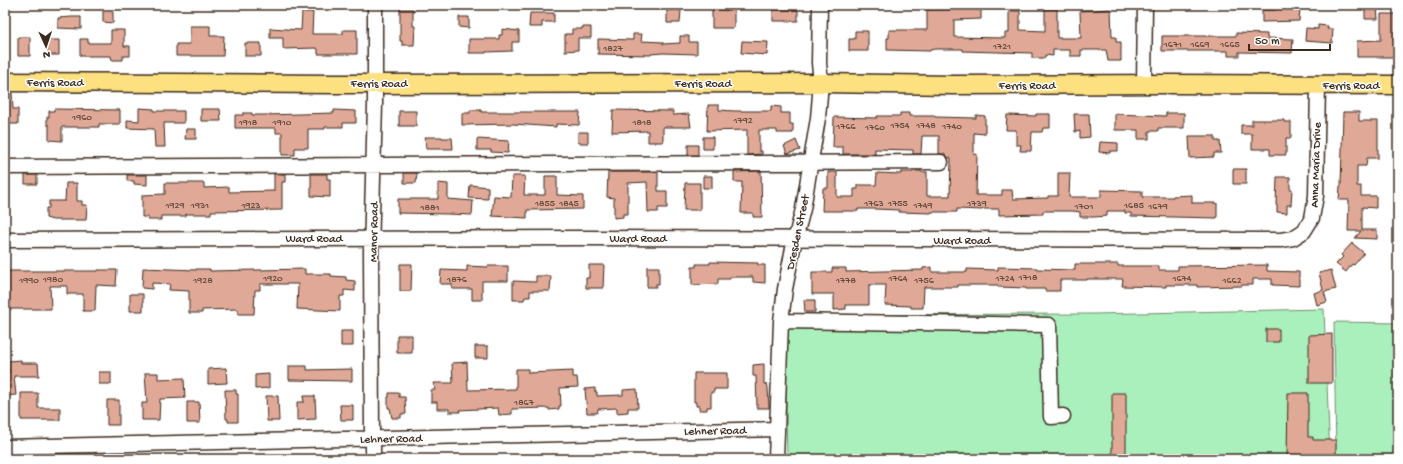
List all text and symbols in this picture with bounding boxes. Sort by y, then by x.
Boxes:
north arrow [26,26,66,66]
scale bar [1249,26,1330,52]
text: 50 m [1255,35,1280,49]
house number: 1671 [1163,39,1182,51]
house number: 1669 [1189,39,1210,51]
house number: 1665 [1219,39,1240,51]
house number: 1721 [992,41,1011,53]
house number: 1827 [602,43,624,55]
text: N [43,48,50,60]
street label: Ferris Road [26,77,84,91]
street label: Ferris Road [350,78,408,92]
street label: Ferris Road [674,78,732,92]
street label: Ferris Road [998,80,1056,94]
street label: Ferris Road [1322,80,1380,94]
house number: 1960 [71,112,92,124]
house number: 1792 [732,115,753,127]
house number: 1918 [238,117,258,129]
house number: 1910 [272,117,292,129]
house number: 1818 [631,117,652,129]
house number: 1754 [889,120,910,132]
house number: 1748 [915,120,936,132]
house number: 1766 [835,121,857,133]
house number: 1740 [941,121,962,133]
street label: Anna Maria Drive [1309,121,1326,208]
house number: 1760 [864,122,885,134]
street label: Dresden Street [784,192,814,272]
house number: 1855 [534,198,555,210]
house number: 1845 [558,198,579,210]
house number: 1763 [863,198,884,210]
house number: 1755 [887,198,908,210]
house number: 1739 [966,198,987,210]
house number: 1929 [165,200,184,212]
house number: 1931 [190,200,209,212]
house number: 1923 [240,200,261,212]
house number: 1749 [913,200,932,212]
house number: 1685 [1123,200,1144,212]
street label: Manor Road [367,201,383,262]
house number: 1701 [1074,201,1093,213]
house number: 1679 [1147,201,1168,213]
house number: 1881 [419,202,440,214]
street label: Ward Road [285,233,344,247]
street label: Ward Road [609,233,668,247]
street label: Ward Road [933,235,992,249]
house number: 1718 [1018,272,1038,284]
house number: 1920 [262,273,283,285]
house number: 1764 [887,273,908,285]
house number: 1724 [995,273,1015,285]
house number: 1674 [1171,273,1192,285]
house number: 1980 [42,274,63,286]
house number: 1876 [446,274,468,286]
house number: 1990 [18,275,39,287]
house number: 1928 [192,275,213,287]
house number: 1778 [835,275,856,287]
house number: 1756 [913,275,935,287]
house number: 1662 [1221,275,1242,287]
house number: 1867 [513,397,535,409]
street label: Lehner Road [684,424,747,440]
street label: Lehner Road [360,432,423,448]

